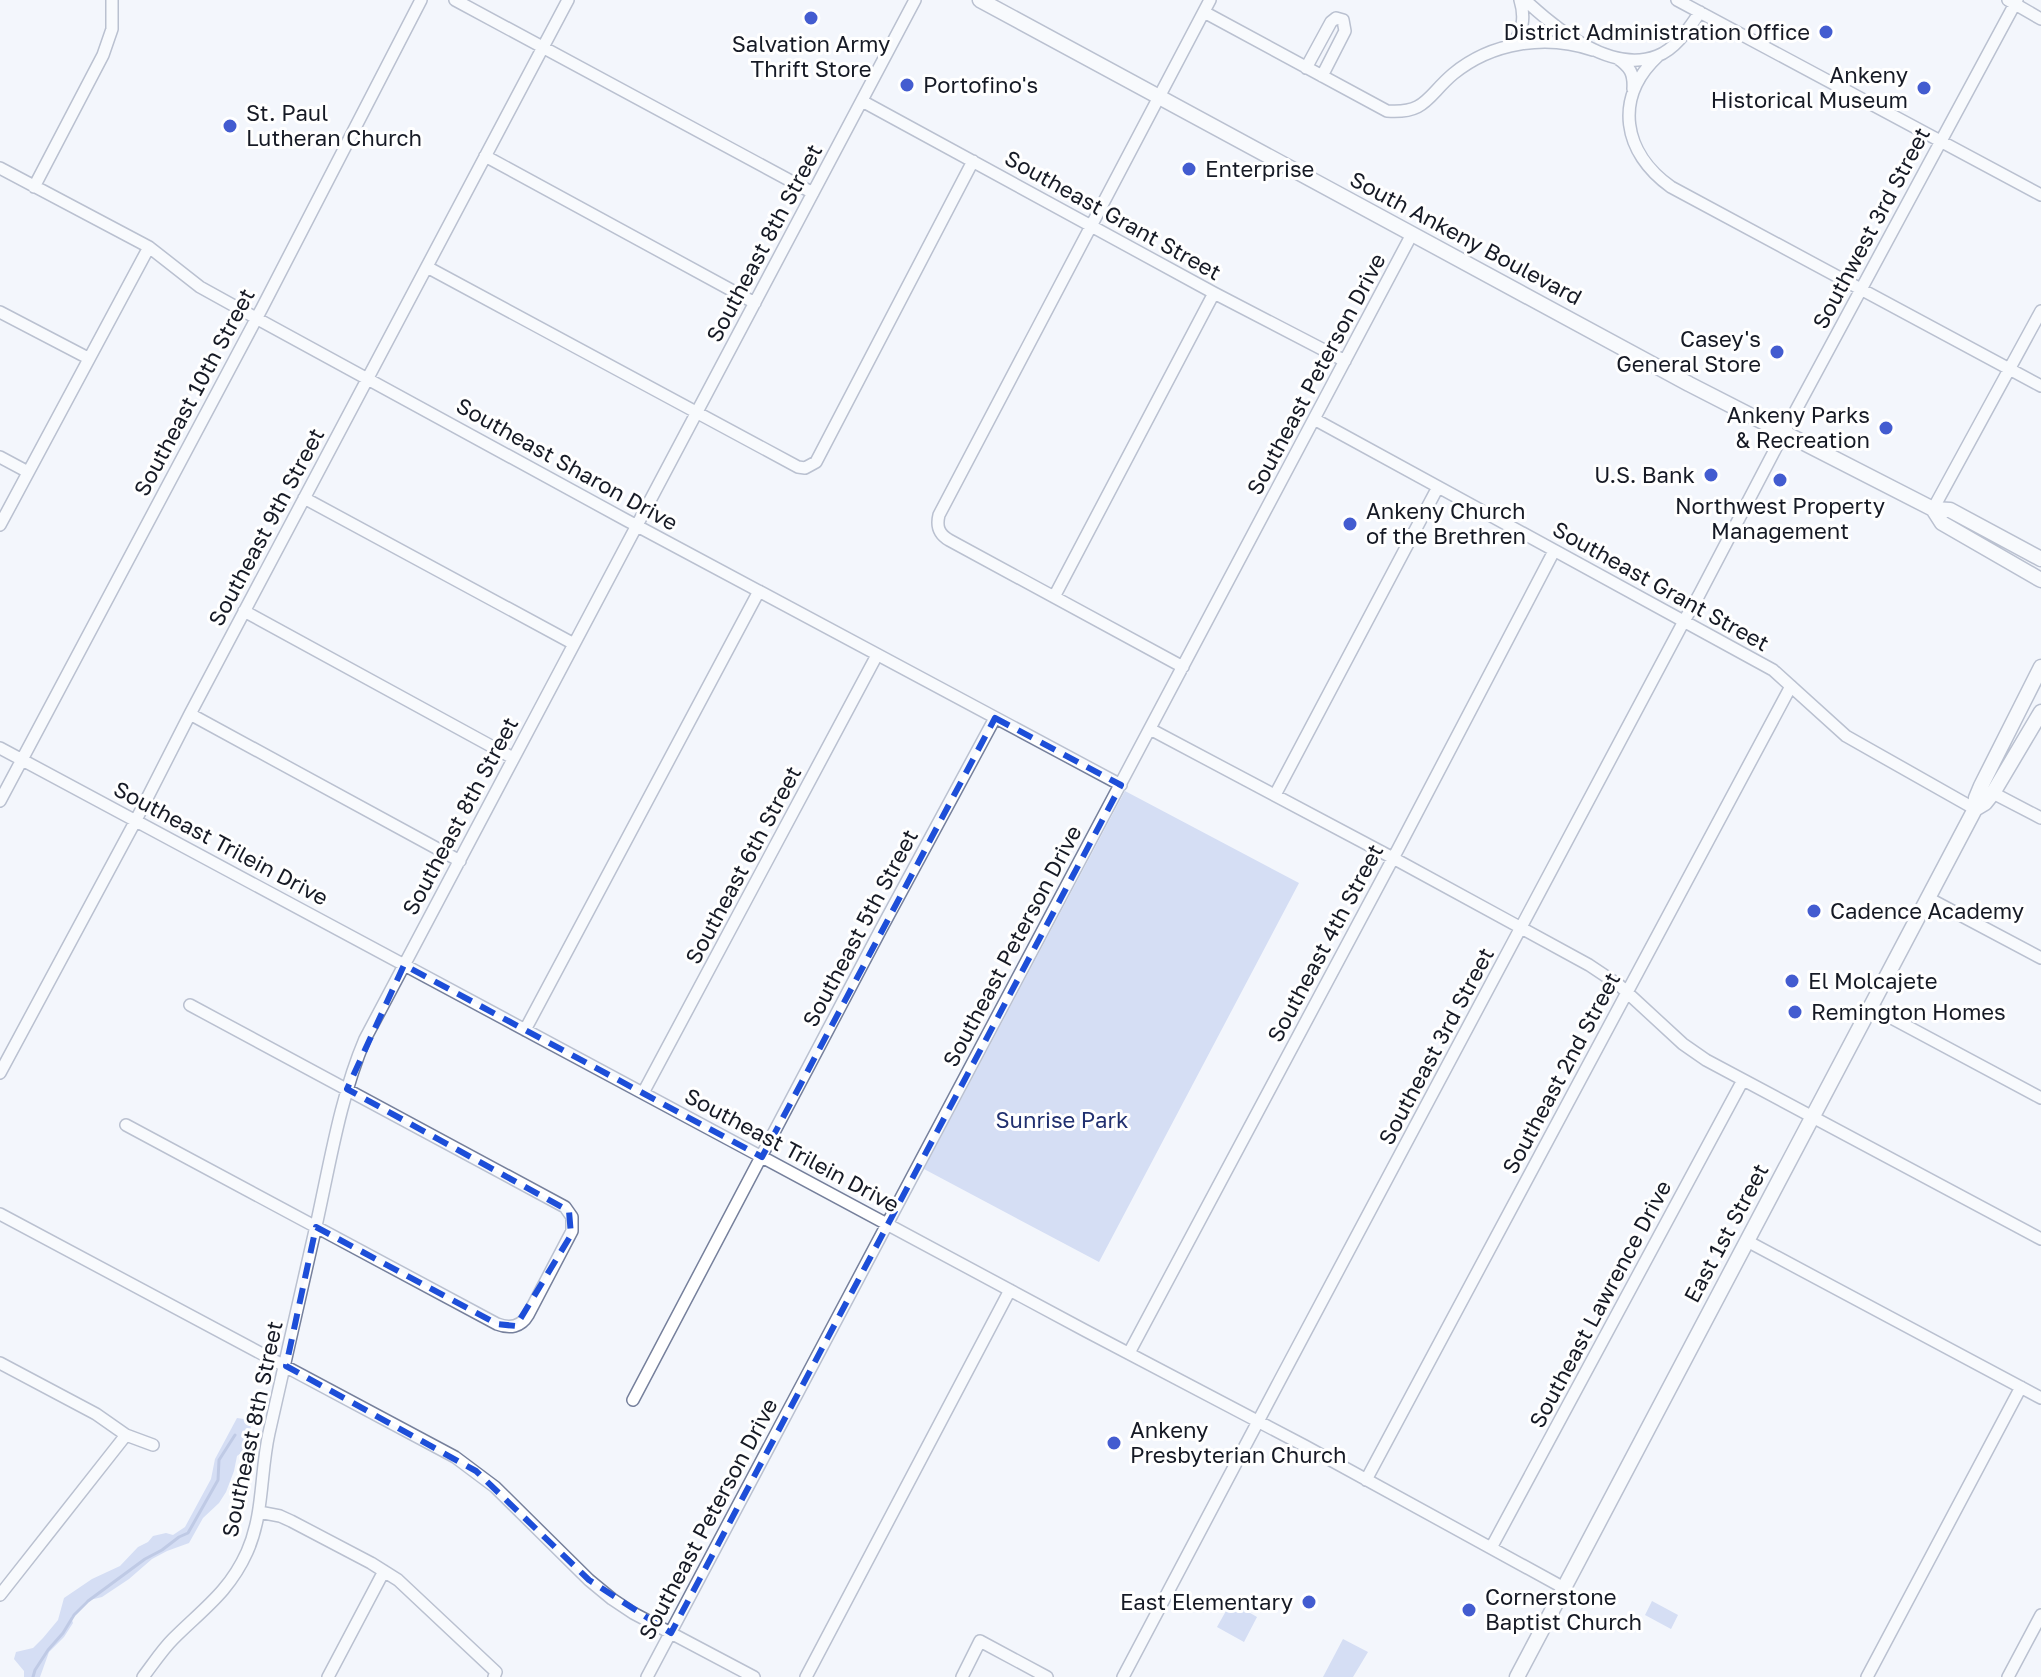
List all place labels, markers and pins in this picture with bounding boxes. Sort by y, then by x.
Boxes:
marker: Salvation Army Thrift Store [802,9,820,27]
place label: District Administration Office [1503,18,1810,45]
marker: District Administration Office [1817,23,1835,41]
place label: Salvation Army Thrift Store [732,30,890,82]
place label: Ankeny Historical Museum [1711,61,1908,113]
place label: Portofino's [923,71,1038,98]
marker: Portofino's [898,76,916,94]
marker: Ankeny Historical Museum [1915,79,1933,97]
place label: St. Paul Lutheran Church [246,99,422,151]
marker: St. Paul Lutheran Church [221,117,239,135]
place label: Enterprise [1205,155,1314,182]
marker: Enterprise [1180,160,1198,178]
place label: Casey's General Store [1616,325,1761,377]
marker: Casey's General Store [1768,343,1786,361]
place label: Ankeny Parks & Recreation [1727,401,1870,453]
marker: Ankeny Parks & Recreation [1877,419,1895,437]
place label: U.S. Bank [1594,461,1695,488]
marker: U.S. Bank [1702,466,1720,484]
marker: Northwest Property Management [1771,471,1789,489]
place label: Northwest Property Management [1675,492,1885,544]
place label: Ankeny Church of the Brethren [1366,497,1526,549]
marker: Ankeny Church of the Brethren [1341,515,1359,533]
place label: Cadence Academy [1830,897,2024,924]
marker: Cadence Academy [1805,902,1823,920]
place label: El Molcajete [1808,967,1938,994]
marker: El Molcajete [1783,972,1801,990]
place label: Remington Homes [1811,998,2006,1025]
marker: Remington Homes [1786,1003,1804,1021]
place label: Ankeny Presbyterian Church [1130,1416,1346,1468]
marker: Ankeny Presbyterian Church [1105,1434,1123,1452]
place label: Cornerstone Baptist Church [1485,1583,1642,1635]
place label: East Elementary [1120,1588,1293,1615]
marker: East Elementary [1300,1593,1318,1611]
marker: Cornerstone Baptist Church [1460,1601,1478,1619]

